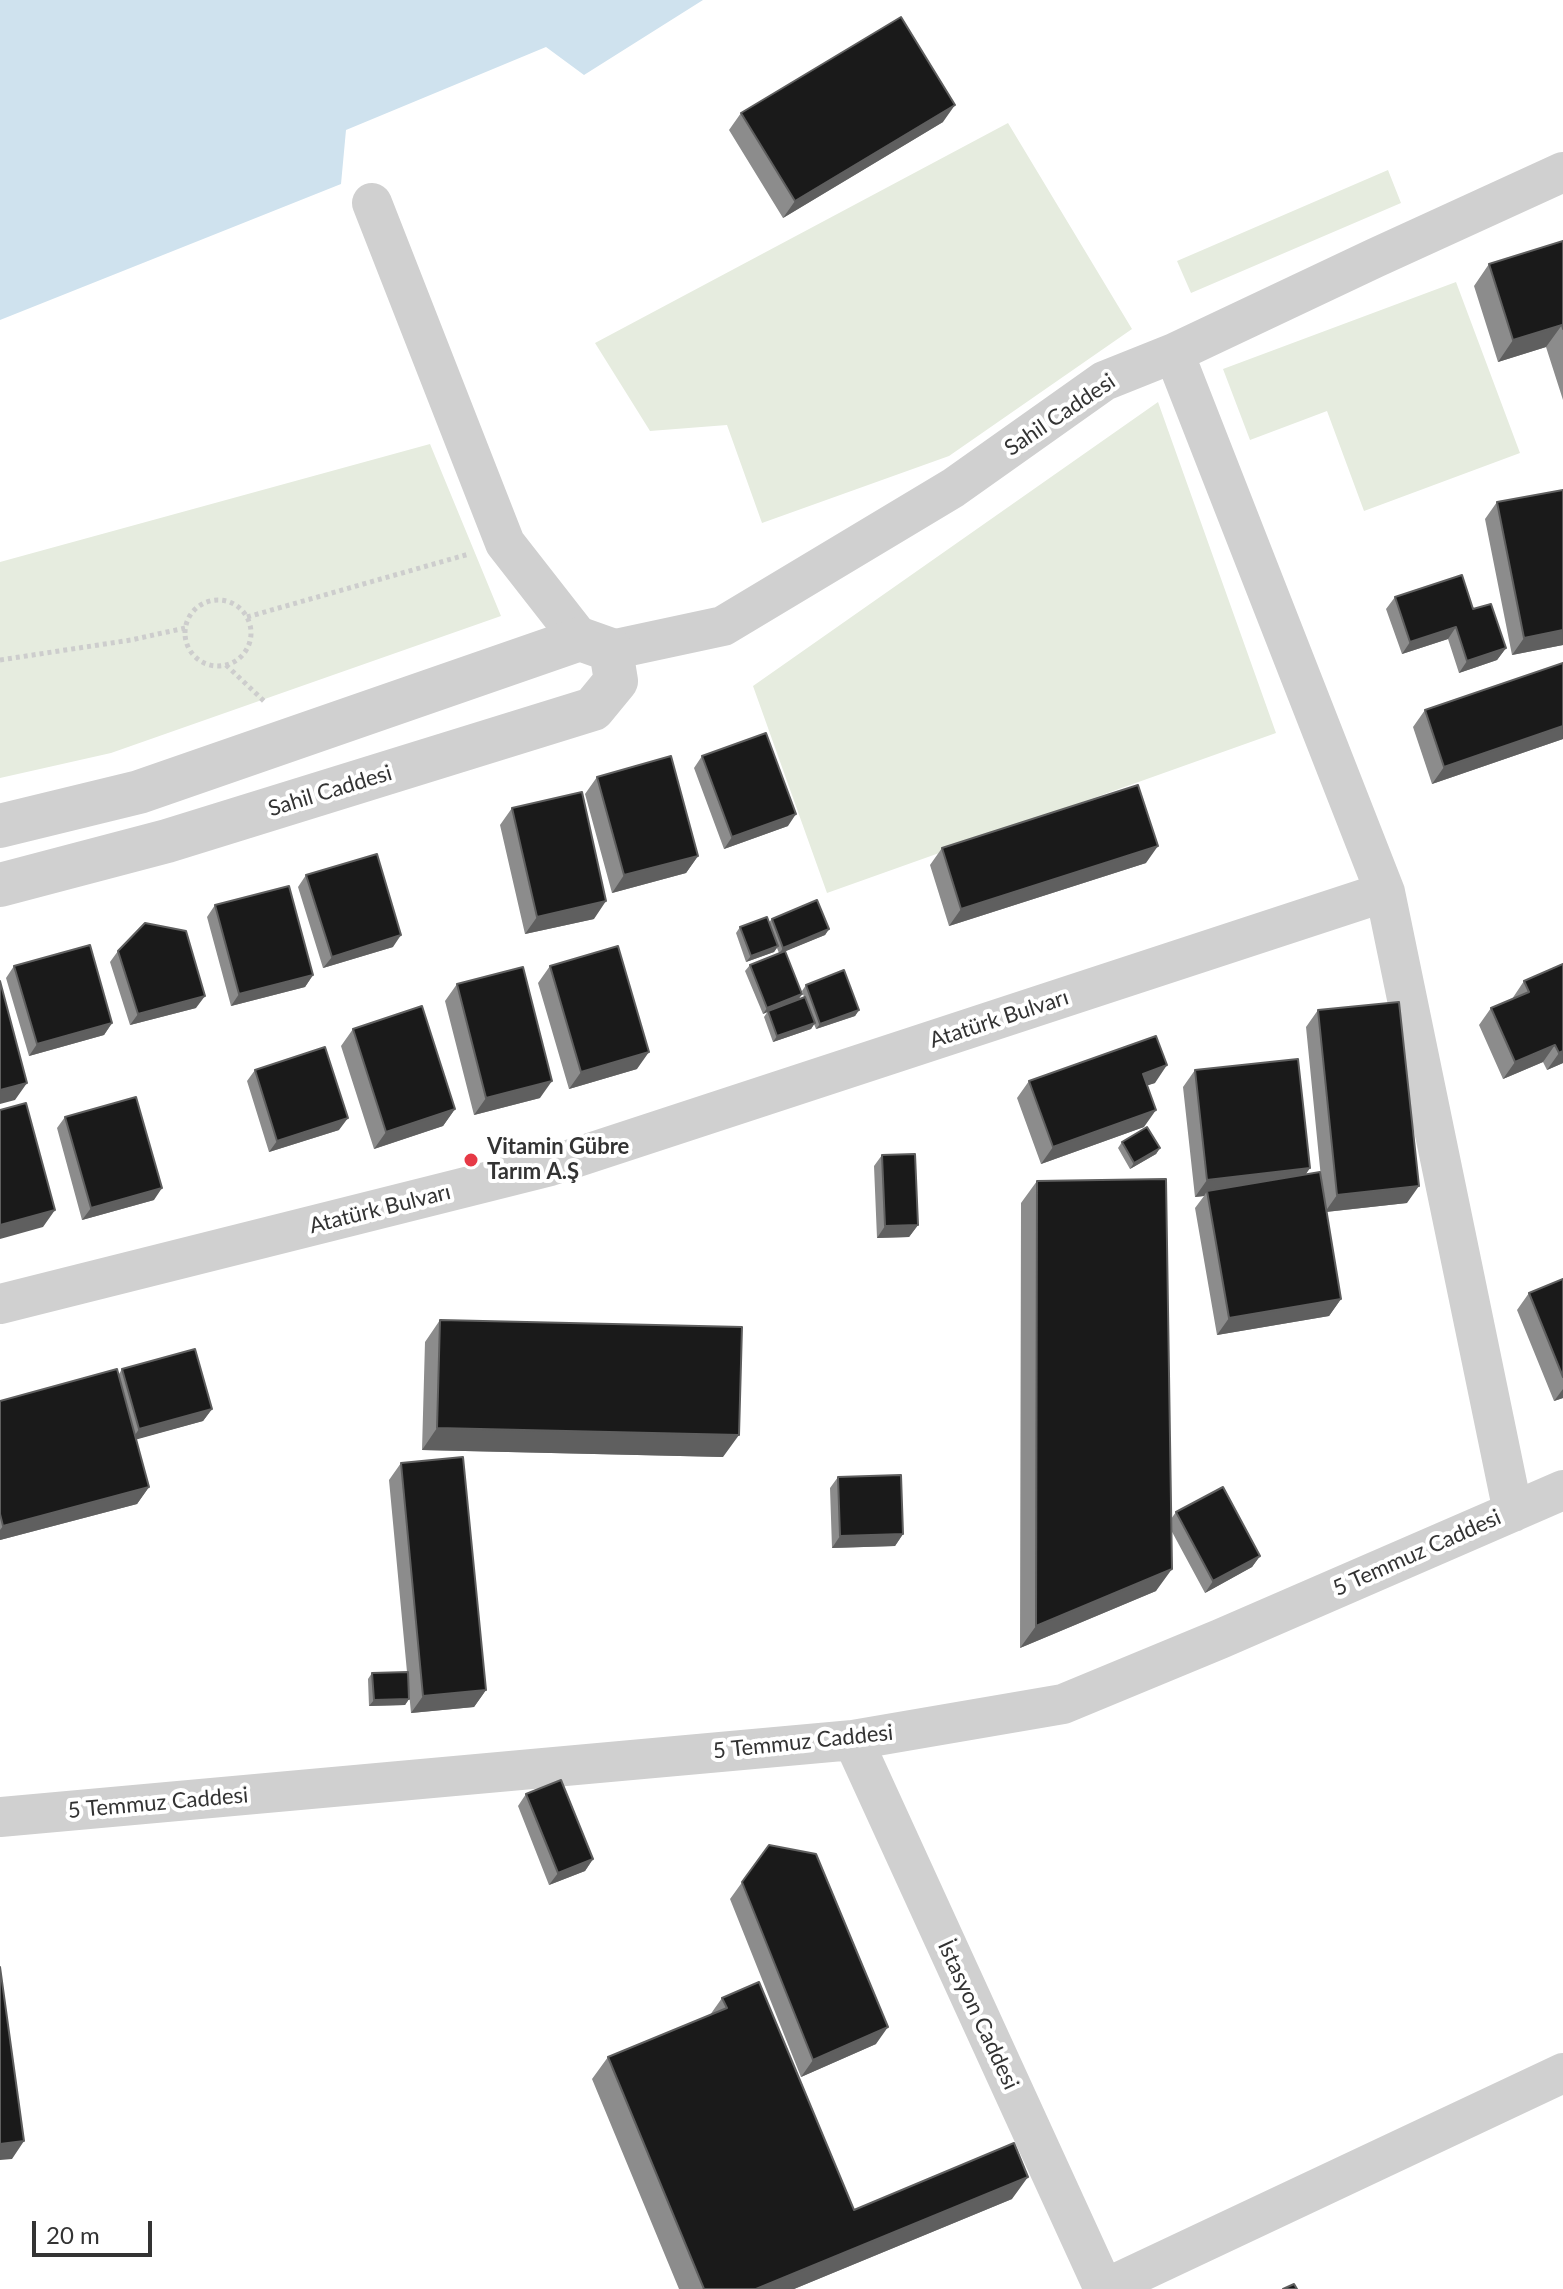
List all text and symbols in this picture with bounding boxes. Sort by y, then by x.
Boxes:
street label: Sahil Caddesi [1000,368,1120,462]
street label: Sahil Caddesi [265,760,395,822]
street label: Atatürk Bulvarı [926,984,1072,1054]
place label: Vitamin Gübre Tarım A.Ş [487,1134,629,1186]
marker: Vitamin Gübre Tarım A.Ş [462,1151,480,1169]
street label: Atatürk Bulvarı [307,1179,453,1239]
street label: 5 Temmuz Caddesi [1329,1504,1505,1602]
street label: 5 Temmuz Caddesi [712,1719,894,1765]
street label: 5 Temmuz Caddesi [67,1782,249,1824]
street label: İstasyon Caddesi [932,1936,1024,2094]
scale bar [36,2205,156,2255]
text: 20 m [46,2220,100,2249]

